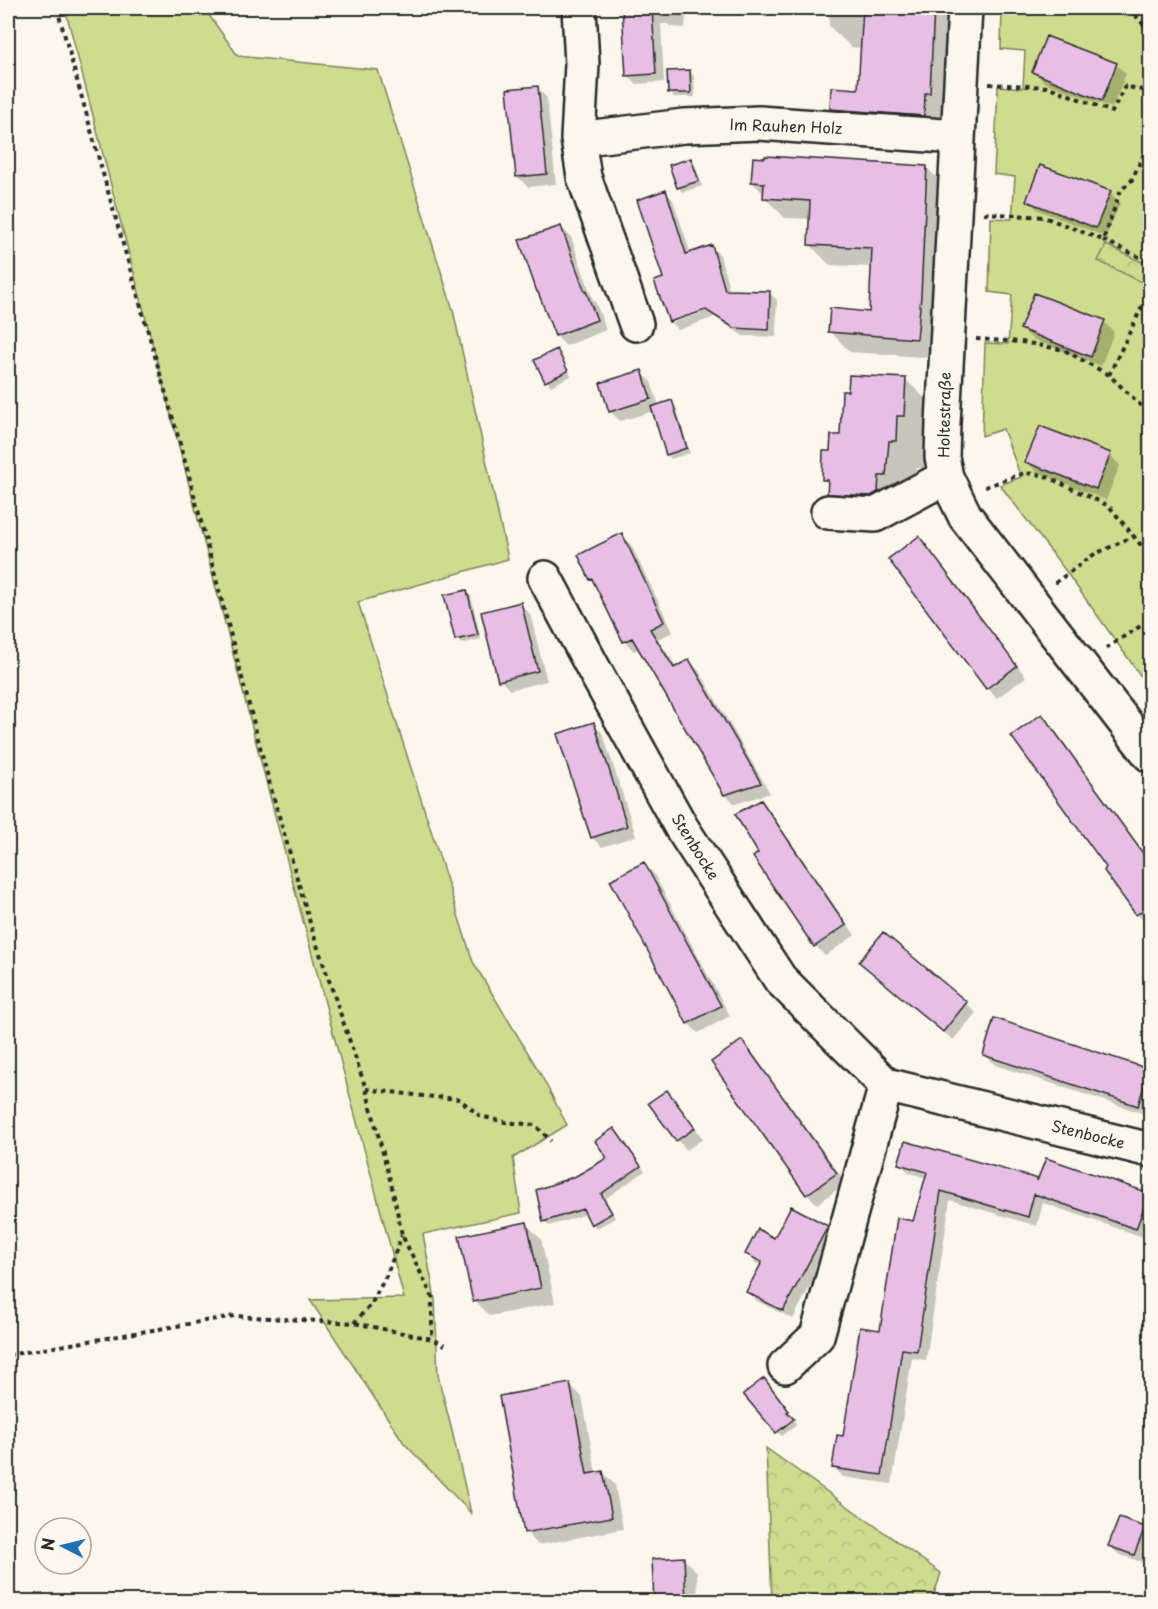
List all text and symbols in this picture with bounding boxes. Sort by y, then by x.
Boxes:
street label: Im Rauhen Holz [729,112,843,139]
street label: Holtestraße [931,372,956,458]
street label: Stenbocke [667,808,726,884]
street label: Stenbocke [1049,1113,1127,1154]
north arrow [33,1516,93,1576]
text: N [34,1536,60,1552]

